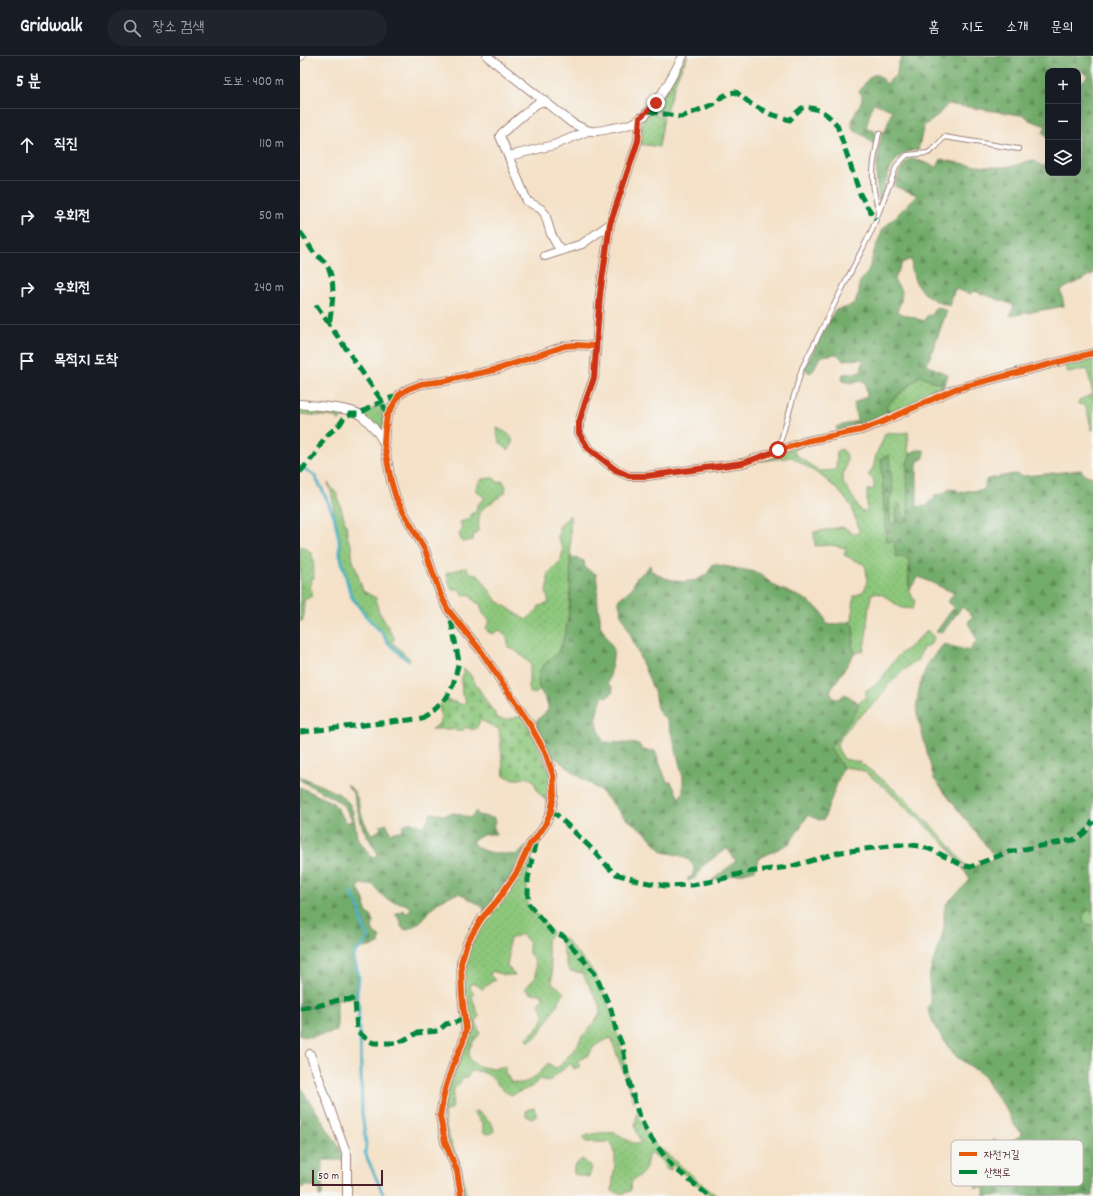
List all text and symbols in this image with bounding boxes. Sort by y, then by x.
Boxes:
search box [107,10,387,46]
text: Gridwalk [20,14,83,41]
icon: search [121,17,143,39]
text: 장소 검색 [153,17,204,39]
text: 홈 [928,18,939,38]
text: 지도 [961,18,984,38]
text: 소개 [1006,18,1028,38]
text: 문의 [1050,18,1073,38]
map controls [1045,68,1081,176]
button: + [1045,68,1081,104]
text: 5 분 [16,71,41,95]
text: 도보 · 400 m [223,73,284,92]
route end [647,94,665,112]
button: − [1045,104,1081,140]
icon: ahead [16,134,38,156]
text: 직진 [54,134,78,156]
text: 110 m [259,135,284,154]
button: layers [1045,140,1081,176]
icon: right [16,206,38,228]
text: 우회전 [54,206,90,228]
text: 50 m [259,207,284,226]
icon: right [16,278,38,300]
text: 우회전 [54,278,90,300]
text: 240 m [254,279,284,298]
icon: arrive [16,350,38,372]
text: 목적지 도착 [54,350,118,372]
route start [769,441,787,459]
legend [951,1140,1083,1186]
text: 자전거길 [984,1148,1020,1164]
text: 산책로 [984,1166,1011,1182]
scale bar [312,1168,383,1187]
text: 50 m [318,1169,339,1185]

